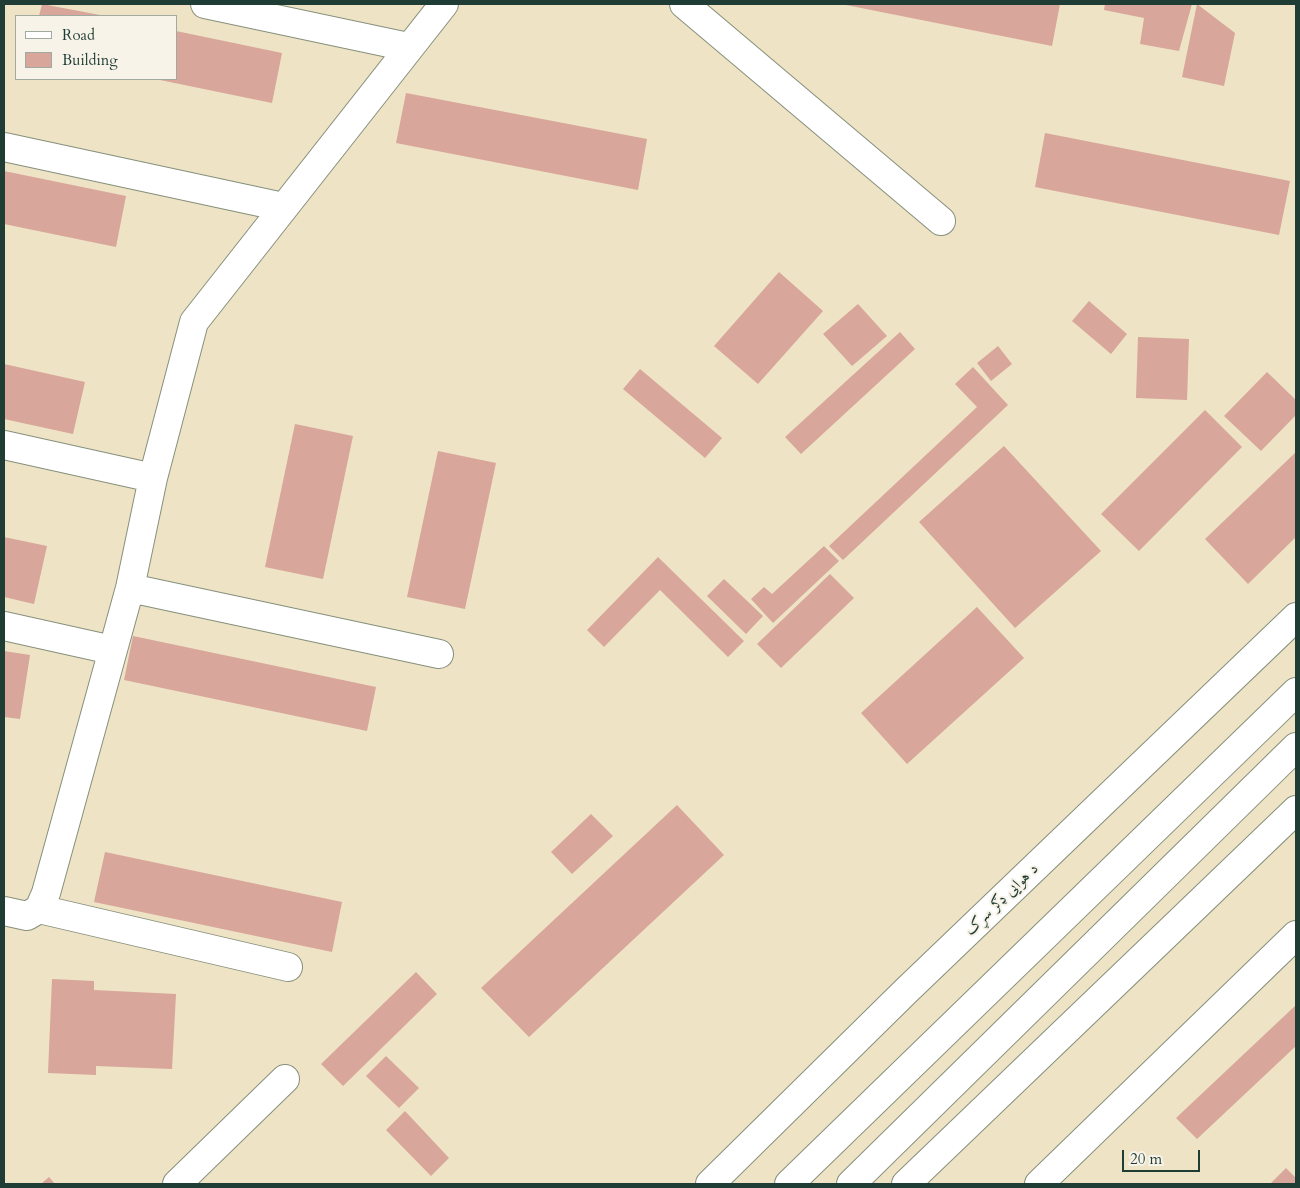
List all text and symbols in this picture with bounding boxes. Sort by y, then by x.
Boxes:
legend [15,15,178,80]
text: Road [62,25,95,45]
text: Building [62,50,118,70]
street label: د هوایی ډګر سړک [961,860,1043,940]
scale bar [1125,1140,1202,1172]
text: 20 m [1130,1149,1162,1169]

